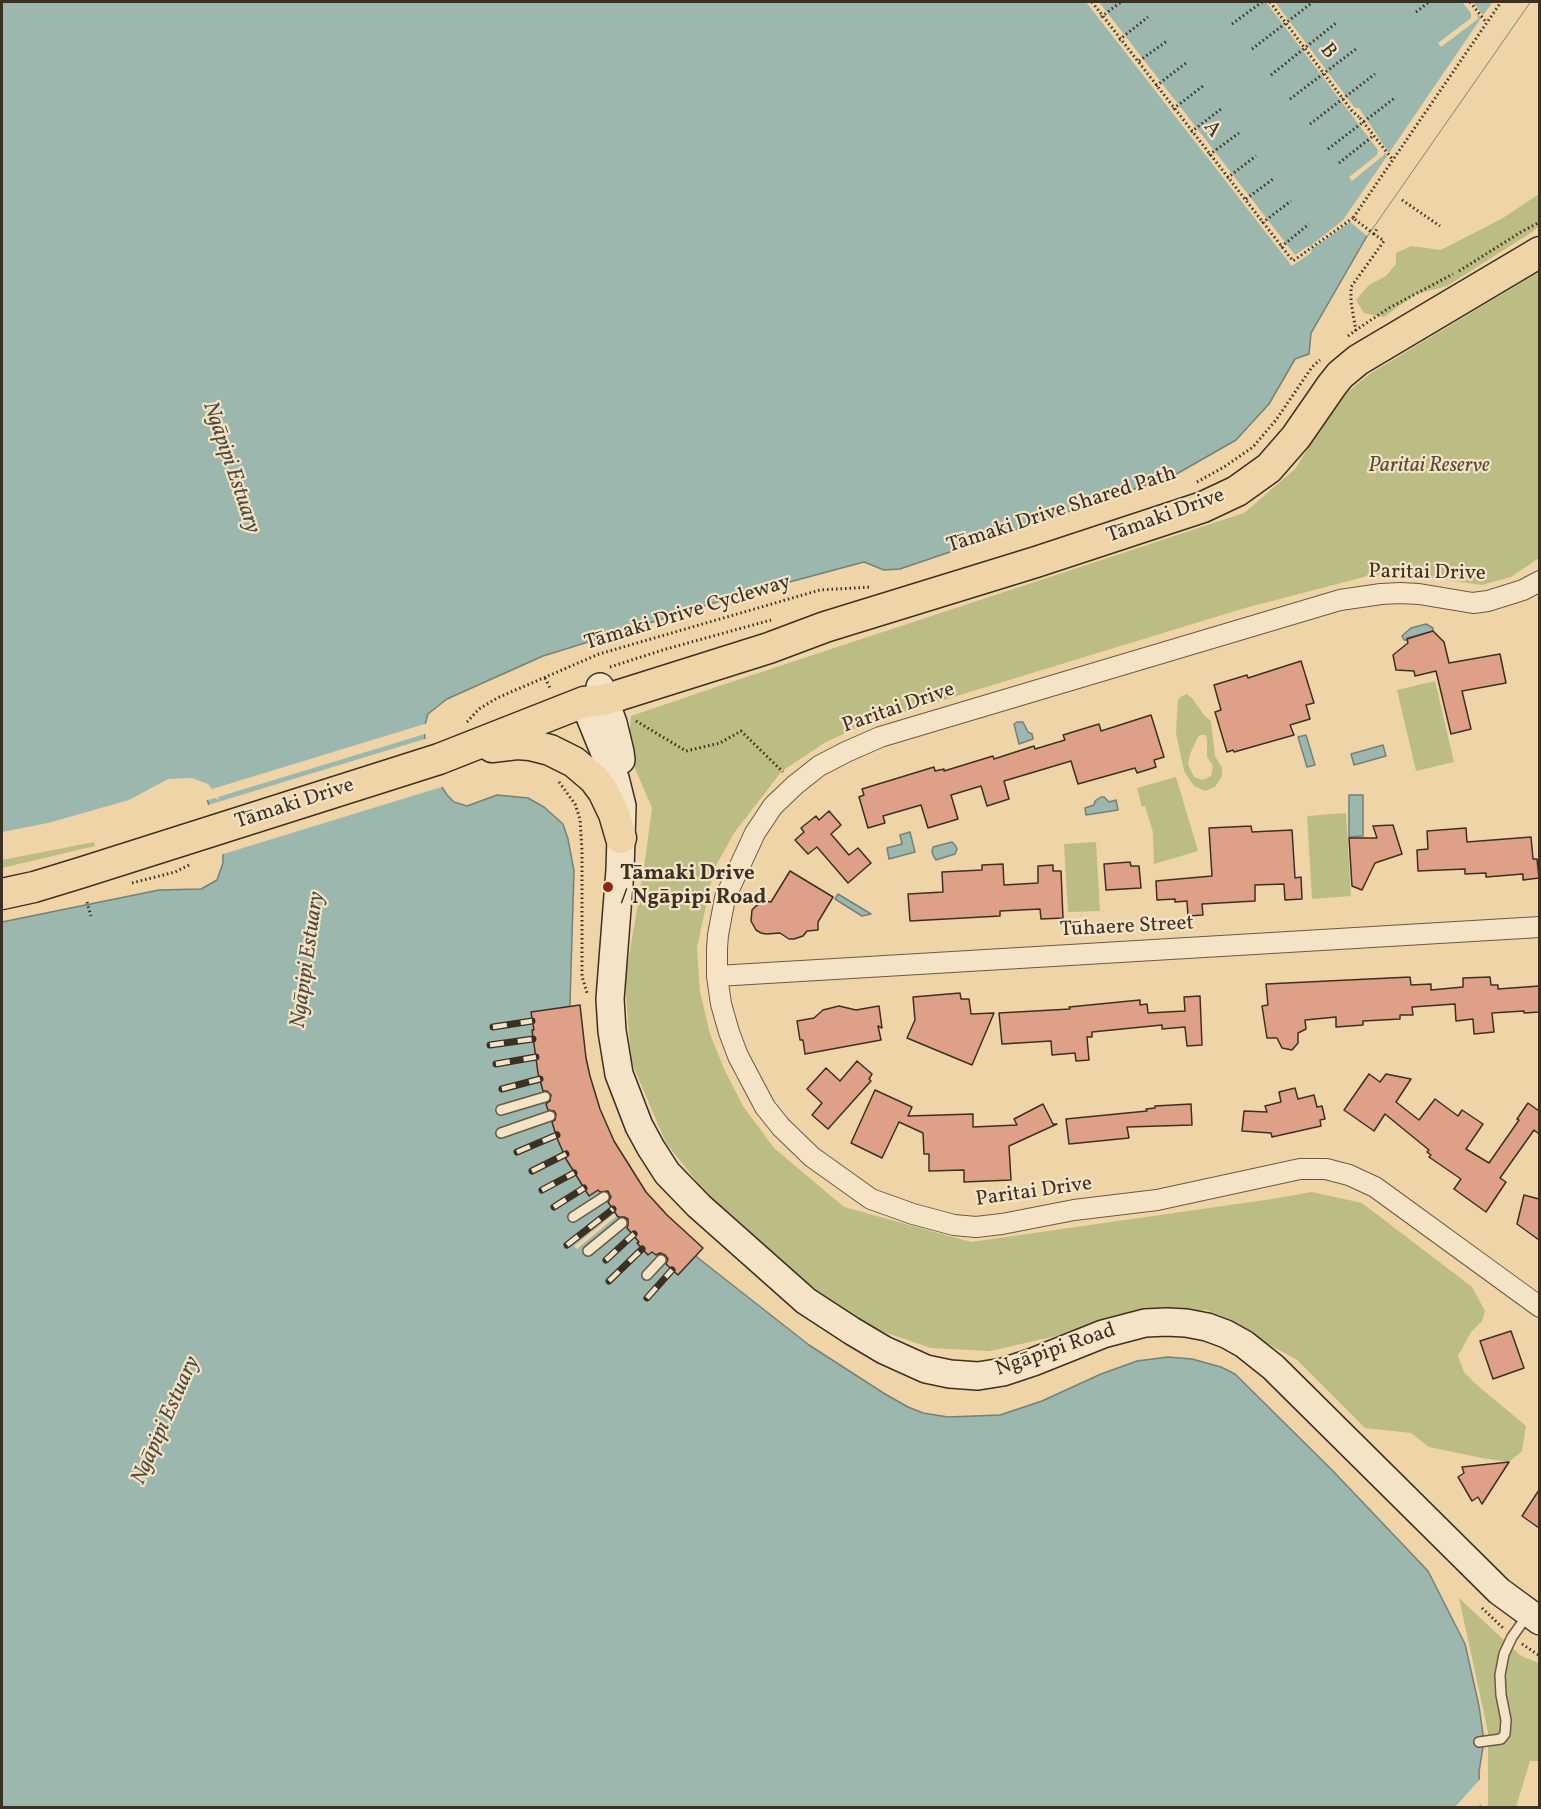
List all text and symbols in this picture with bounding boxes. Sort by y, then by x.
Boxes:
street label: B [1313,39,1341,65]
street label: A [1197,116,1225,144]
water label: Ngāpipi Estuary [195,399,265,537]
park label: Paritai Reserve [1368,454,1490,480]
street label: Tāmaki Drive Shared Path [944,462,1180,560]
street label: Tāmaki Drive [1104,484,1228,550]
street label: Paritai Drive [1368,560,1486,588]
street label: Tāmaki Drive Cycleway [582,571,794,657]
street label: Paritai Drive [839,678,959,740]
street label: Tāmaki Drive [232,774,358,836]
place label: Tāmaki Drive / Ngāpipi Road [620,862,766,912]
marker: Tāmaki Drive / Ngāpipi Road [601,880,615,894]
water label: Ngāpipi Estuary [286,890,332,1030]
street label: Tūhaere Street [1059,912,1195,944]
street label: Paritai Drive [974,1172,1094,1214]
street label: Ngāpipi Road [993,1319,1119,1383]
water label: Ngāpipi Estuary [127,1353,207,1489]

